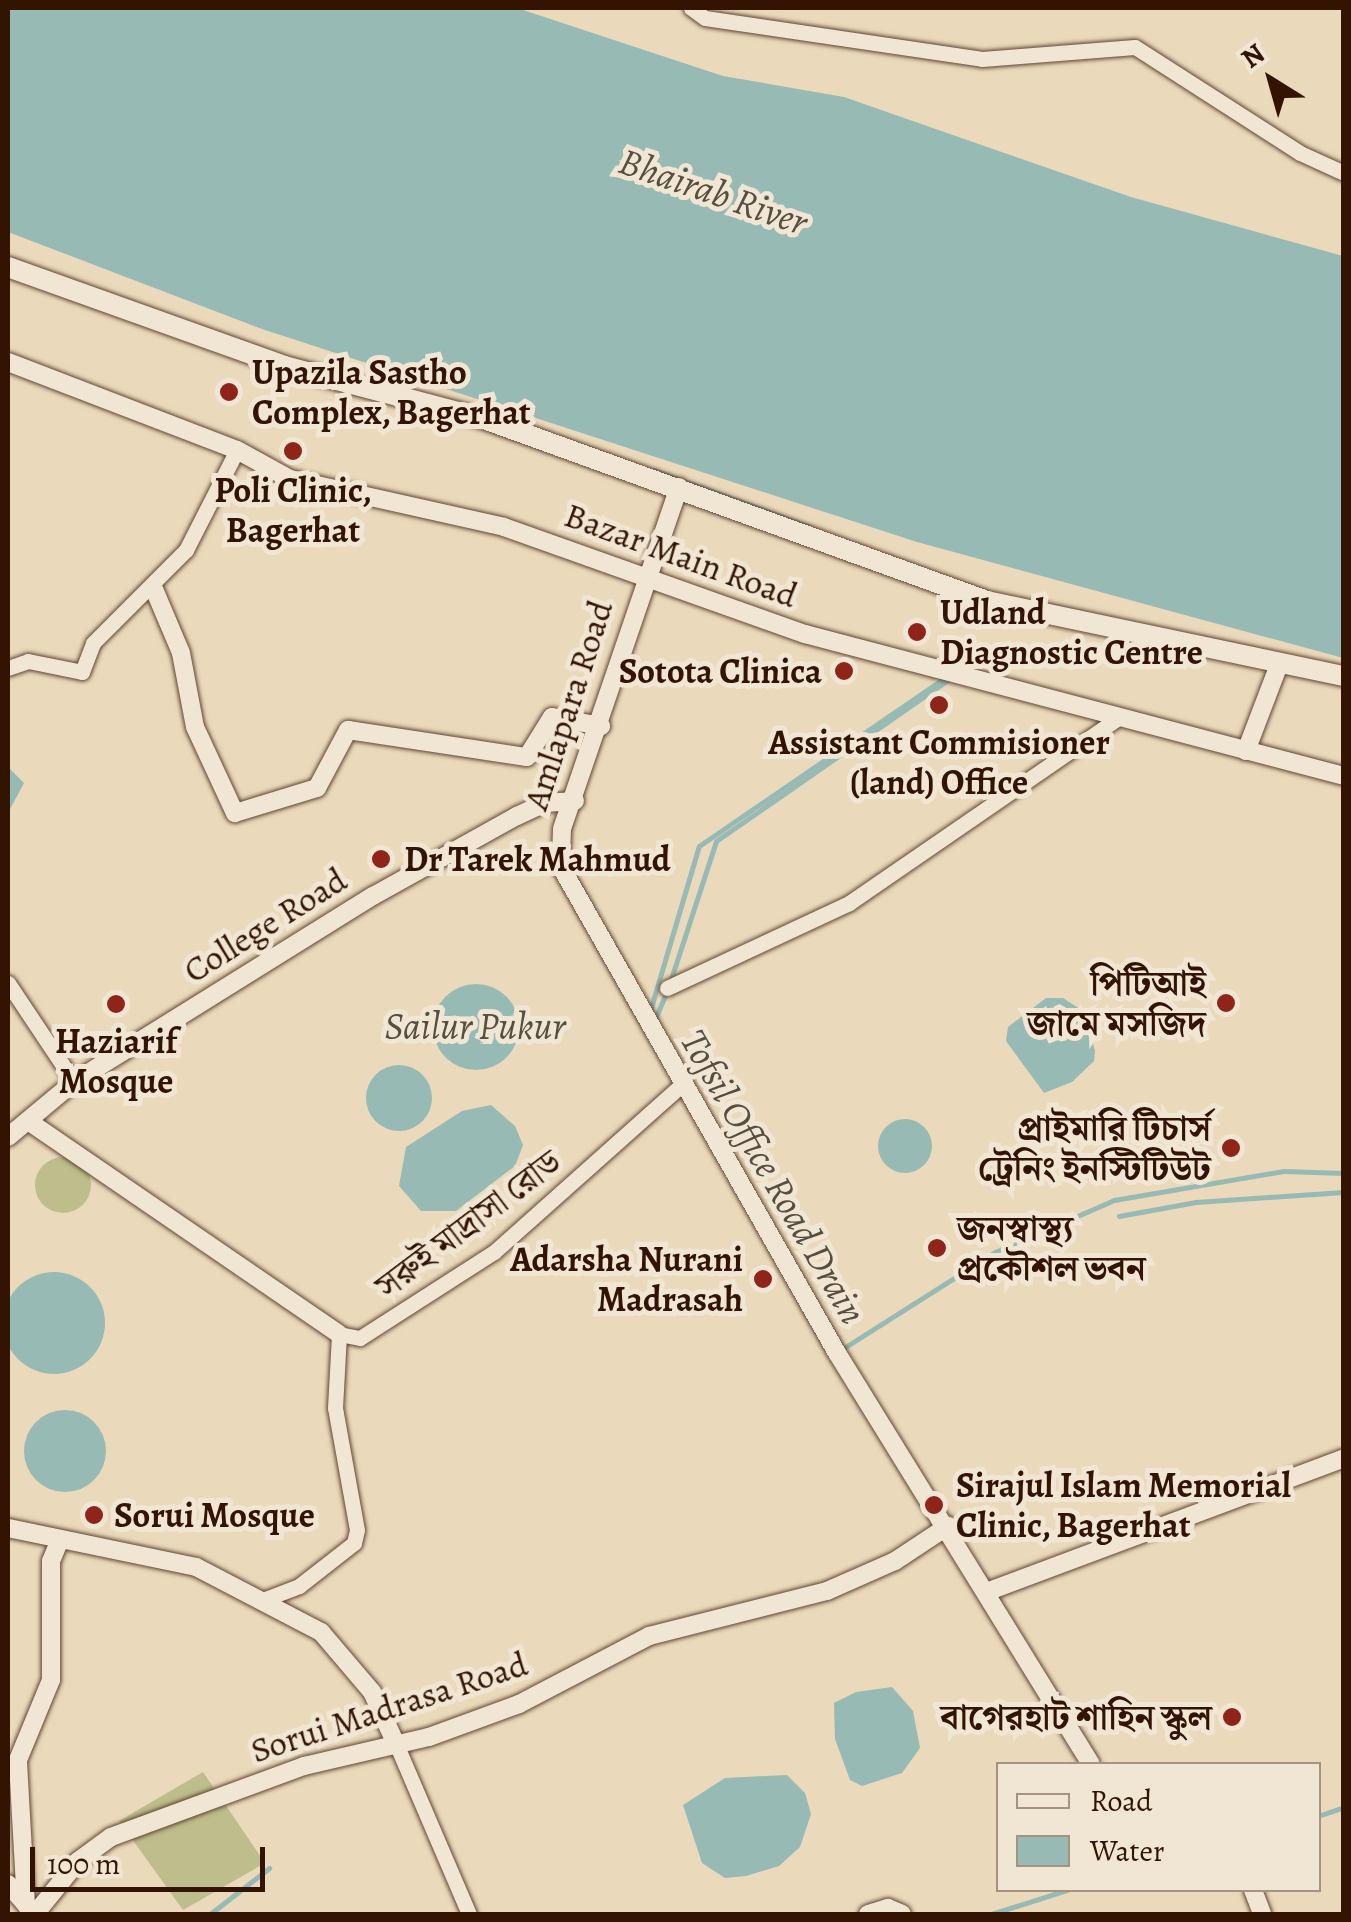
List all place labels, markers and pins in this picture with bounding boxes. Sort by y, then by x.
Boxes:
place label: Upazila Sastho Complex, Bagerhat [252,351,531,433]
marker: Upazila Sastho Complex, Bagerhat [216,379,242,405]
marker: Poli Clinic, Bagerhat [280,438,306,464]
place label: Poli Clinic, Bagerhat [214,469,372,551]
place label: Udland Diagnostic Centre [940,591,1203,673]
marker: Udland Diagnostic Centre [904,619,930,645]
place label: Sotota Clinica [619,650,822,692]
marker: Sotota Clinica [831,658,857,684]
marker: Assistant Commisioner (land) Office [928,694,950,716]
place label: Assistant Commisioner (land) Office [768,721,1110,803]
place label: Dr Tarek Mahmud [404,838,671,880]
marker: Dr Tarek Mahmud [368,846,394,872]
place label: পিটিআই জামে মসজিদ [1027,962,1206,1044]
marker: পিটিআই জামে মসজিদ [1215,992,1237,1014]
marker: Haziarif Mosque [105,993,127,1015]
place label: Haziarif Mosque [55,1020,177,1102]
place label: প্রাইমারি টিচার্স ট্রেনিং ইনস্টিটিউট [978,1107,1211,1189]
marker: প্রাইমারি টিচার্স ট্রেনিং ইনস্টিটিউট [1220,1137,1242,1159]
place label: জনস্বাস্থ্য প্রকৌশল ভবন [957,1207,1146,1289]
marker: জনস্বাস্থ্য প্রকৌশল ভবন [926,1237,948,1259]
place label: Adarsha Nurani Madrasah [510,1238,743,1320]
marker: Adarsha Nurani Madrasah [752,1268,774,1290]
place label: Sirajul Islam Memorial Clinic, Bagerhat [956,1464,1291,1546]
marker: Sirajul Islam Memorial Clinic, Bagerhat [921,1492,947,1518]
place label: Sorui Mosque [114,1494,315,1536]
marker: Sorui Mosque [83,1504,105,1526]
place label: বাগেরহাট শাহিন স্কুল [940,1696,1212,1738]
marker: বাগেরহাট শাহিন স্কুল [1221,1706,1243,1728]

